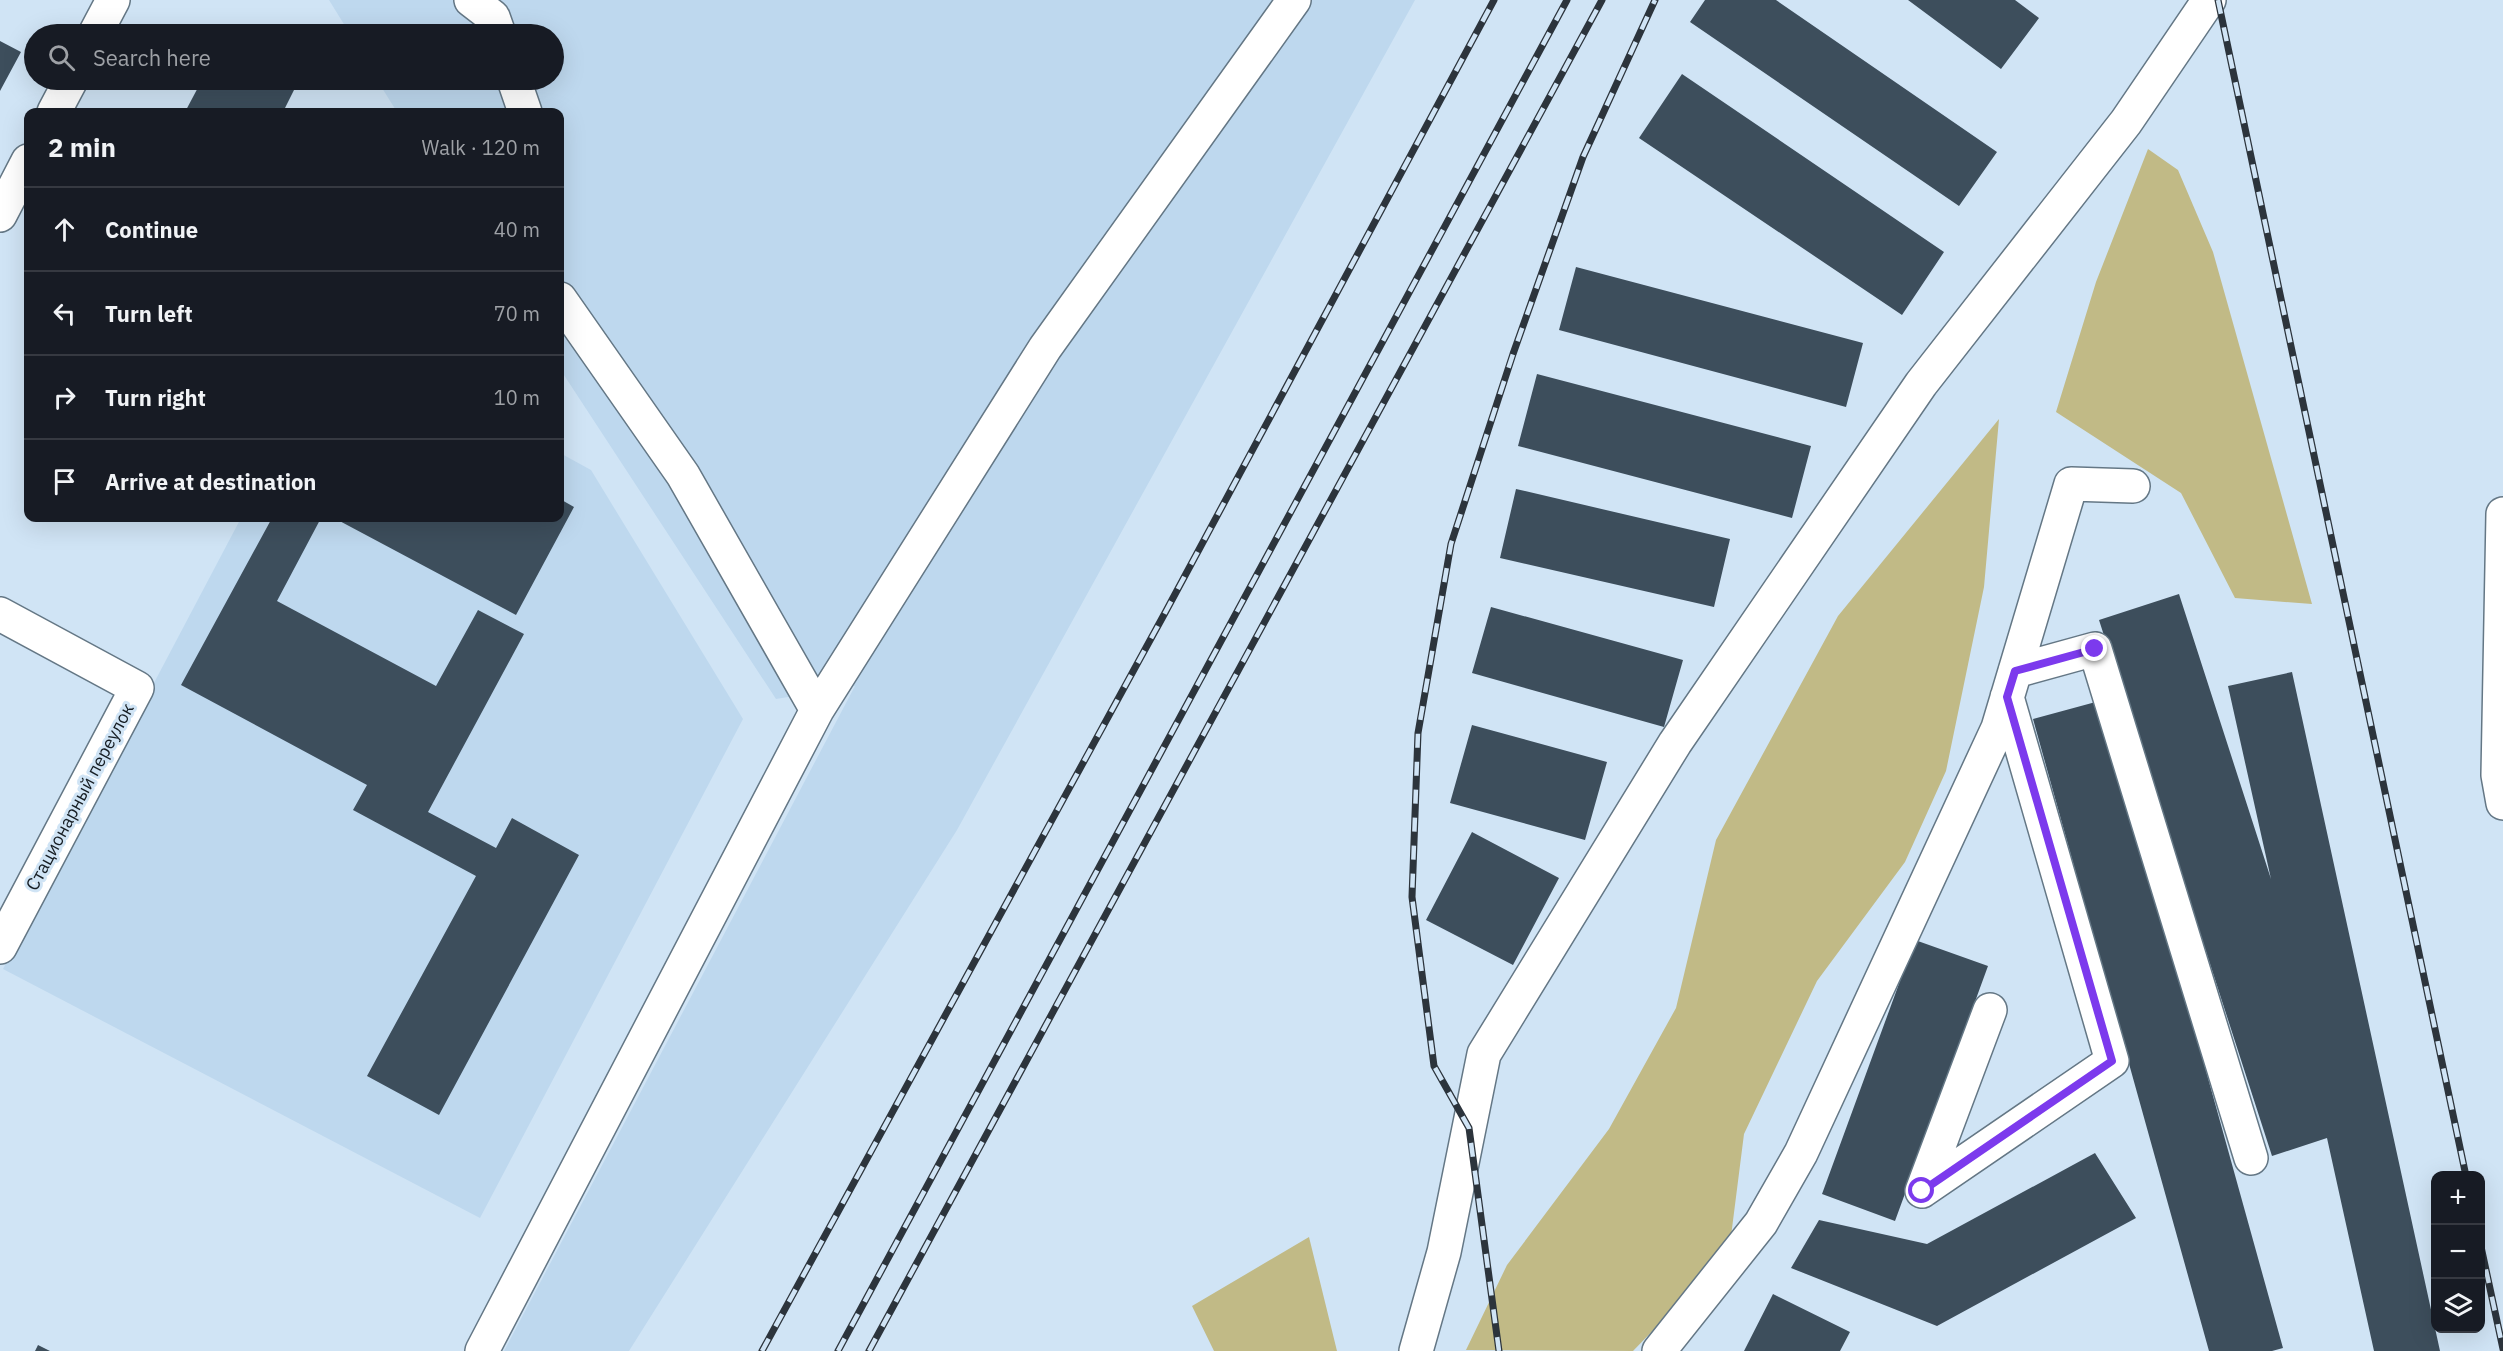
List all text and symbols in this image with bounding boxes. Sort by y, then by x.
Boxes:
search box [24,24,564,90]
icon: search [45,41,78,74]
text: Search here [93,43,211,72]
text: 2 min [48,130,116,164]
text: Walk · 120 m [422,134,540,161]
icon: ahead [48,213,81,246]
text: Continue [105,215,198,244]
text: 40 m [494,216,540,243]
icon: left [48,297,81,330]
text: Turn left [105,299,193,328]
text: 70 m [494,300,540,327]
icon: right [48,381,81,414]
text: Turn right [105,383,206,412]
text: 10 m [494,384,540,411]
icon: arrive [48,465,81,498]
text: Arrive at destination [105,467,316,496]
route end [2081,635,2107,661]
street label: Стационарный переулок [20,699,139,894]
map controls [2431,1171,2485,1333]
button: + [2431,1171,2485,1225]
route start [1908,1177,1934,1203]
button: − [2431,1225,2485,1279]
button: layers [2431,1279,2485,1333]

